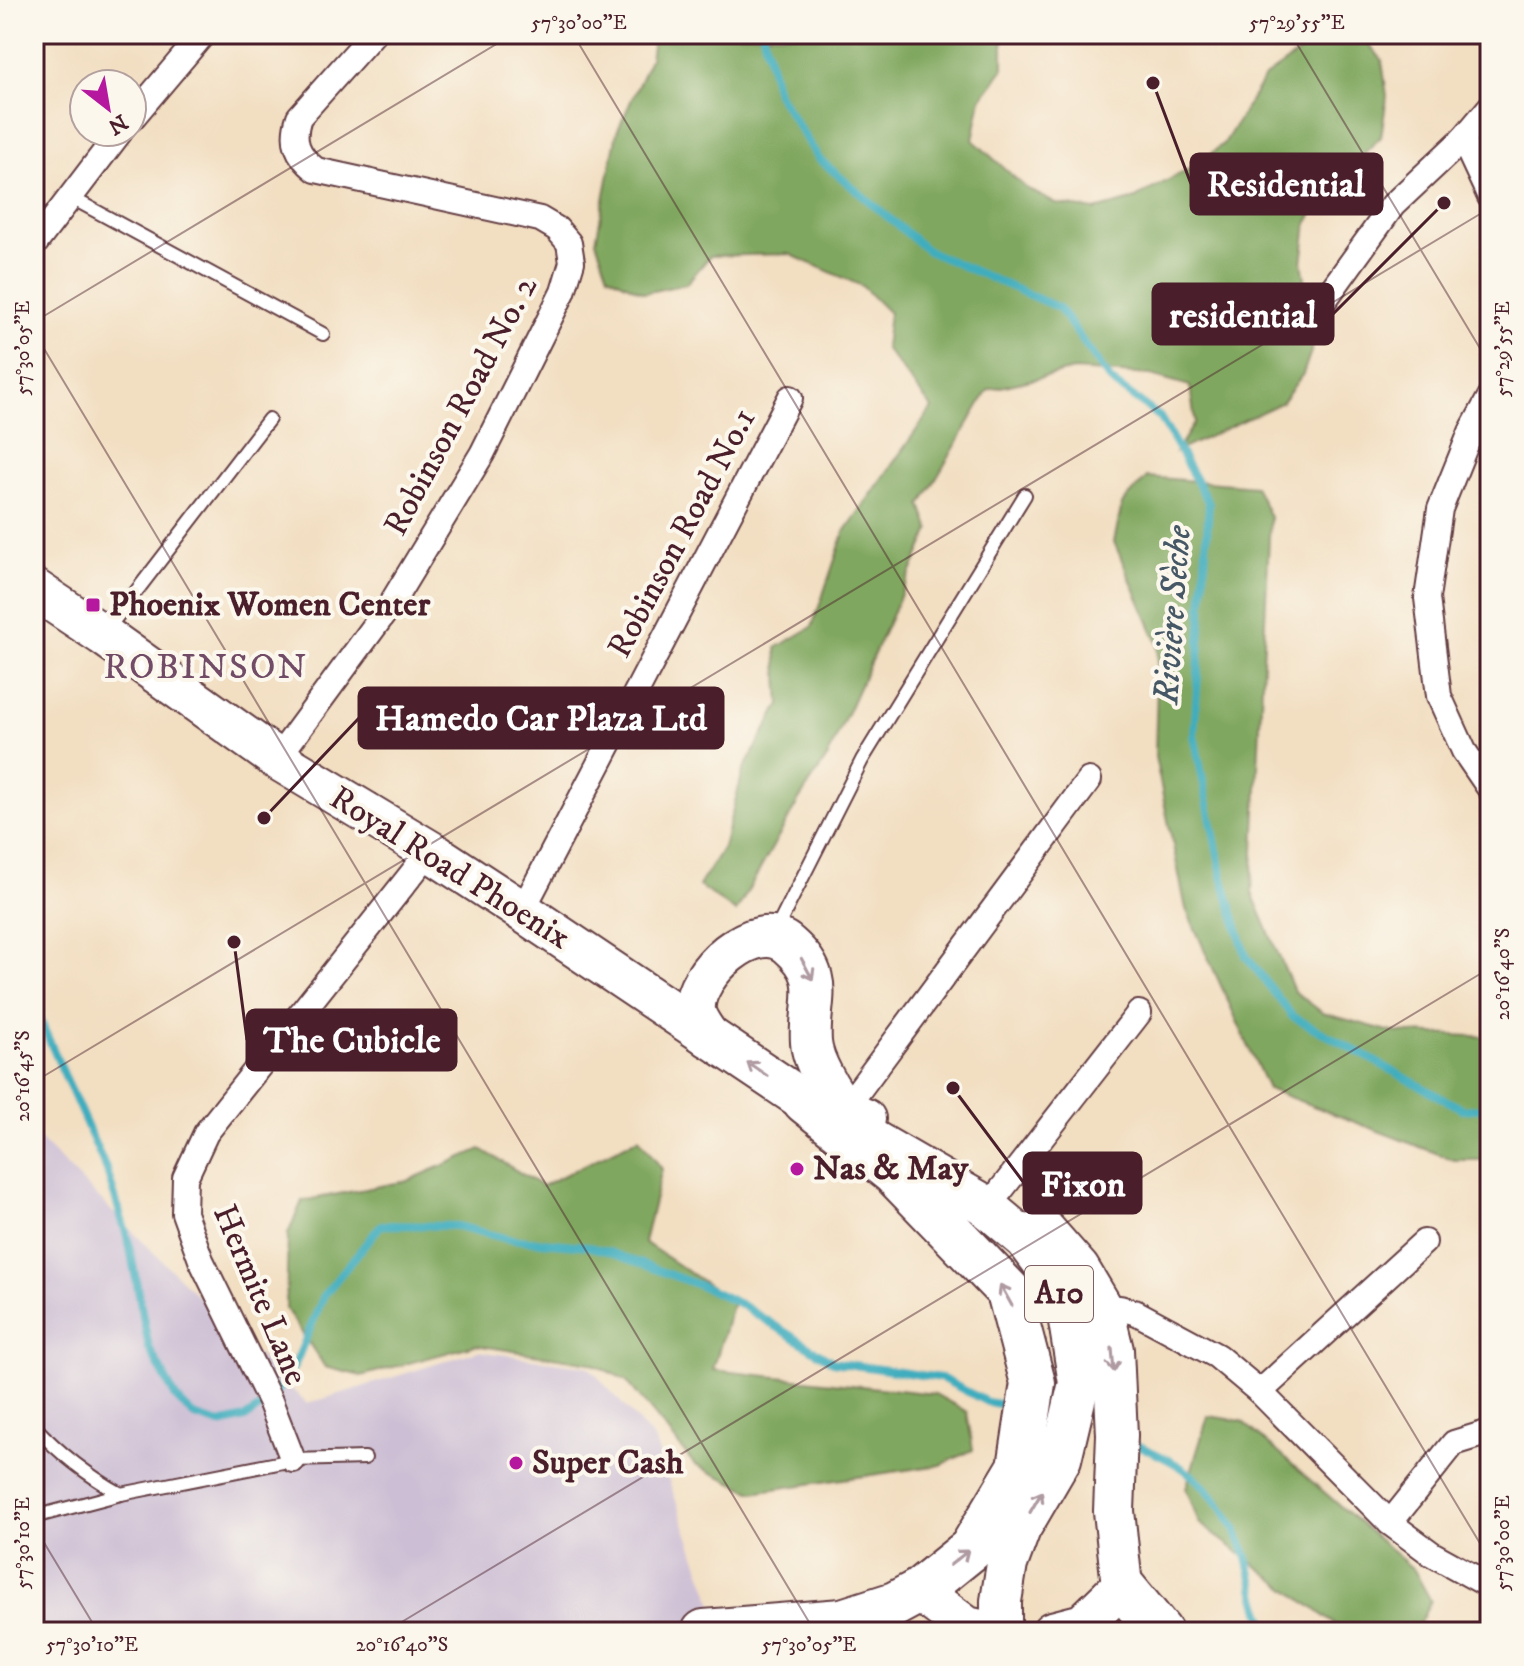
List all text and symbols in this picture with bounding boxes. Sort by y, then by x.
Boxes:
text: 57°30'00"E [531,11,627,36]
text: 57°29'55"E [1249,11,1345,36]
north arrow [68,68,148,148]
text: N [103,108,132,140]
callout: Residential [1191,154,1382,214]
text: Residential [1207,163,1366,208]
street label: Robinson Road No. 2 [375,269,547,543]
callout: residential [1153,284,1333,344]
text: residential [1169,294,1318,339]
text: 57°30'05"E [11,300,36,396]
text: 57°29'55"E [1491,301,1516,397]
street label: Robinson Road No.1 [599,401,765,665]
water label: Rivière Sèche [1144,523,1202,707]
place label: Phoenix Women Center [109,584,430,626]
marker: Phoenix Women Center [84,596,102,614]
district label: ROBINSON [103,645,309,690]
callout: Hamedo Car Plaza Ltd [359,688,723,748]
text: Hamedo Car Plaza Ltd [375,697,708,742]
street label: Royal Road Phoenix [322,777,578,959]
text: 20°16'40"S [1491,928,1516,1020]
one-way arrow [799,957,815,980]
callout: The Cubicle [247,1010,456,1070]
text: The Cubicle [262,1019,441,1064]
text: 20°16'45"S [11,1030,36,1122]
one-way arrow [746,1061,769,1077]
place label: Nas & May [813,1148,969,1190]
callout: Fixon [1024,1153,1141,1213]
marker: Nas & May [788,1160,806,1178]
text: Fixon [1040,1163,1126,1208]
street label: Hermite Lane [203,1198,317,1392]
road number: A10 [1025,1266,1093,1322]
one-way arrow [998,1284,1014,1307]
one-way arrow [1106,1346,1121,1373]
place label: Super Cash [532,1442,684,1484]
marker: Super Cash [507,1454,525,1472]
one-way arrow [1028,1491,1044,1514]
text: 57°30'00"E [1491,1495,1516,1591]
text: 57°30'10"E [11,1497,36,1589]
one-way arrow [949,1549,969,1567]
text: 57°30'10"E [46,1633,138,1658]
text: 20°16'40"S [356,1633,448,1658]
text: 57°30'05"E [761,1633,857,1658]

